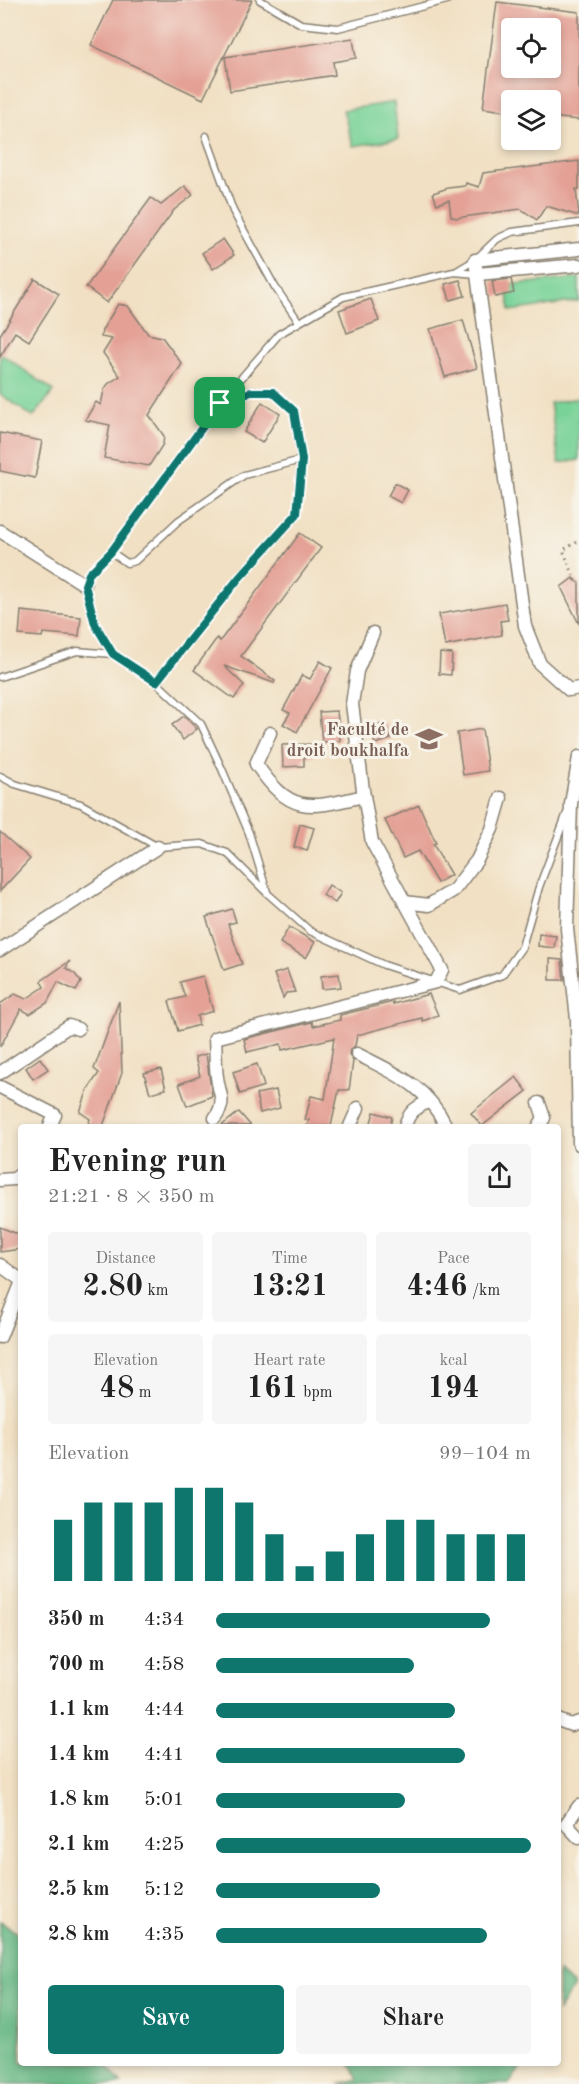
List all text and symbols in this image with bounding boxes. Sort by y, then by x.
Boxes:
map controls [501,18,561,150]
button: locate [501,18,561,78]
button: layers [501,90,561,150]
pin [194,377,245,428]
icon: arrive [203,386,236,419]
place label: Faculté de droit boukhalfa [287,721,409,760]
school or university icon: Faculté de droit boukhalfa [414,724,444,754]
button: share [468,1144,531,1207]
text: Evening run [48,1146,227,1179]
text: 21:21 · 8 × 350 m [48,1187,215,1207]
text: Distance [95,1251,156,1267]
text: Time [272,1251,307,1267]
text: Pace [437,1251,470,1267]
text: 2.80 [82,1272,143,1302]
text: 13:21 [251,1272,329,1302]
text: 4:46 [407,1272,467,1302]
text: km [143,1283,169,1299]
text: /km [467,1283,500,1299]
text: Elevation [93,1353,158,1369]
text: Heart rate [254,1353,325,1369]
text: kcal [440,1353,467,1369]
text: 48 [100,1374,134,1404]
text: 161 [247,1374,299,1404]
text: 194 [427,1374,480,1404]
text: m [134,1385,152,1401]
text: bpm [299,1385,332,1401]
text: Elevation [48,1444,129,1464]
text: 99–104 m [439,1444,531,1464]
text: 350 m [48,1610,104,1630]
text: 4:34 [144,1610,184,1630]
text: 700 m [48,1655,104,1675]
text: 4:58 [144,1655,184,1675]
text: 1.1 km [48,1700,110,1720]
text: 4:44 [144,1700,184,1720]
text: 1.4 km [48,1745,110,1765]
text: 4:41 [144,1745,184,1765]
text: 1.8 km [48,1790,110,1810]
text: 5:01 [144,1790,184,1810]
text: 2.1 km [48,1835,110,1855]
text: 4:25 [144,1835,184,1855]
text: 2.5 km [48,1880,110,1900]
text: 5:12 [144,1880,184,1900]
text: 2.8 km [48,1925,110,1945]
text: 4:35 [144,1925,184,1945]
button: Save [48,1985,284,2054]
button: Share [296,1985,531,2054]

